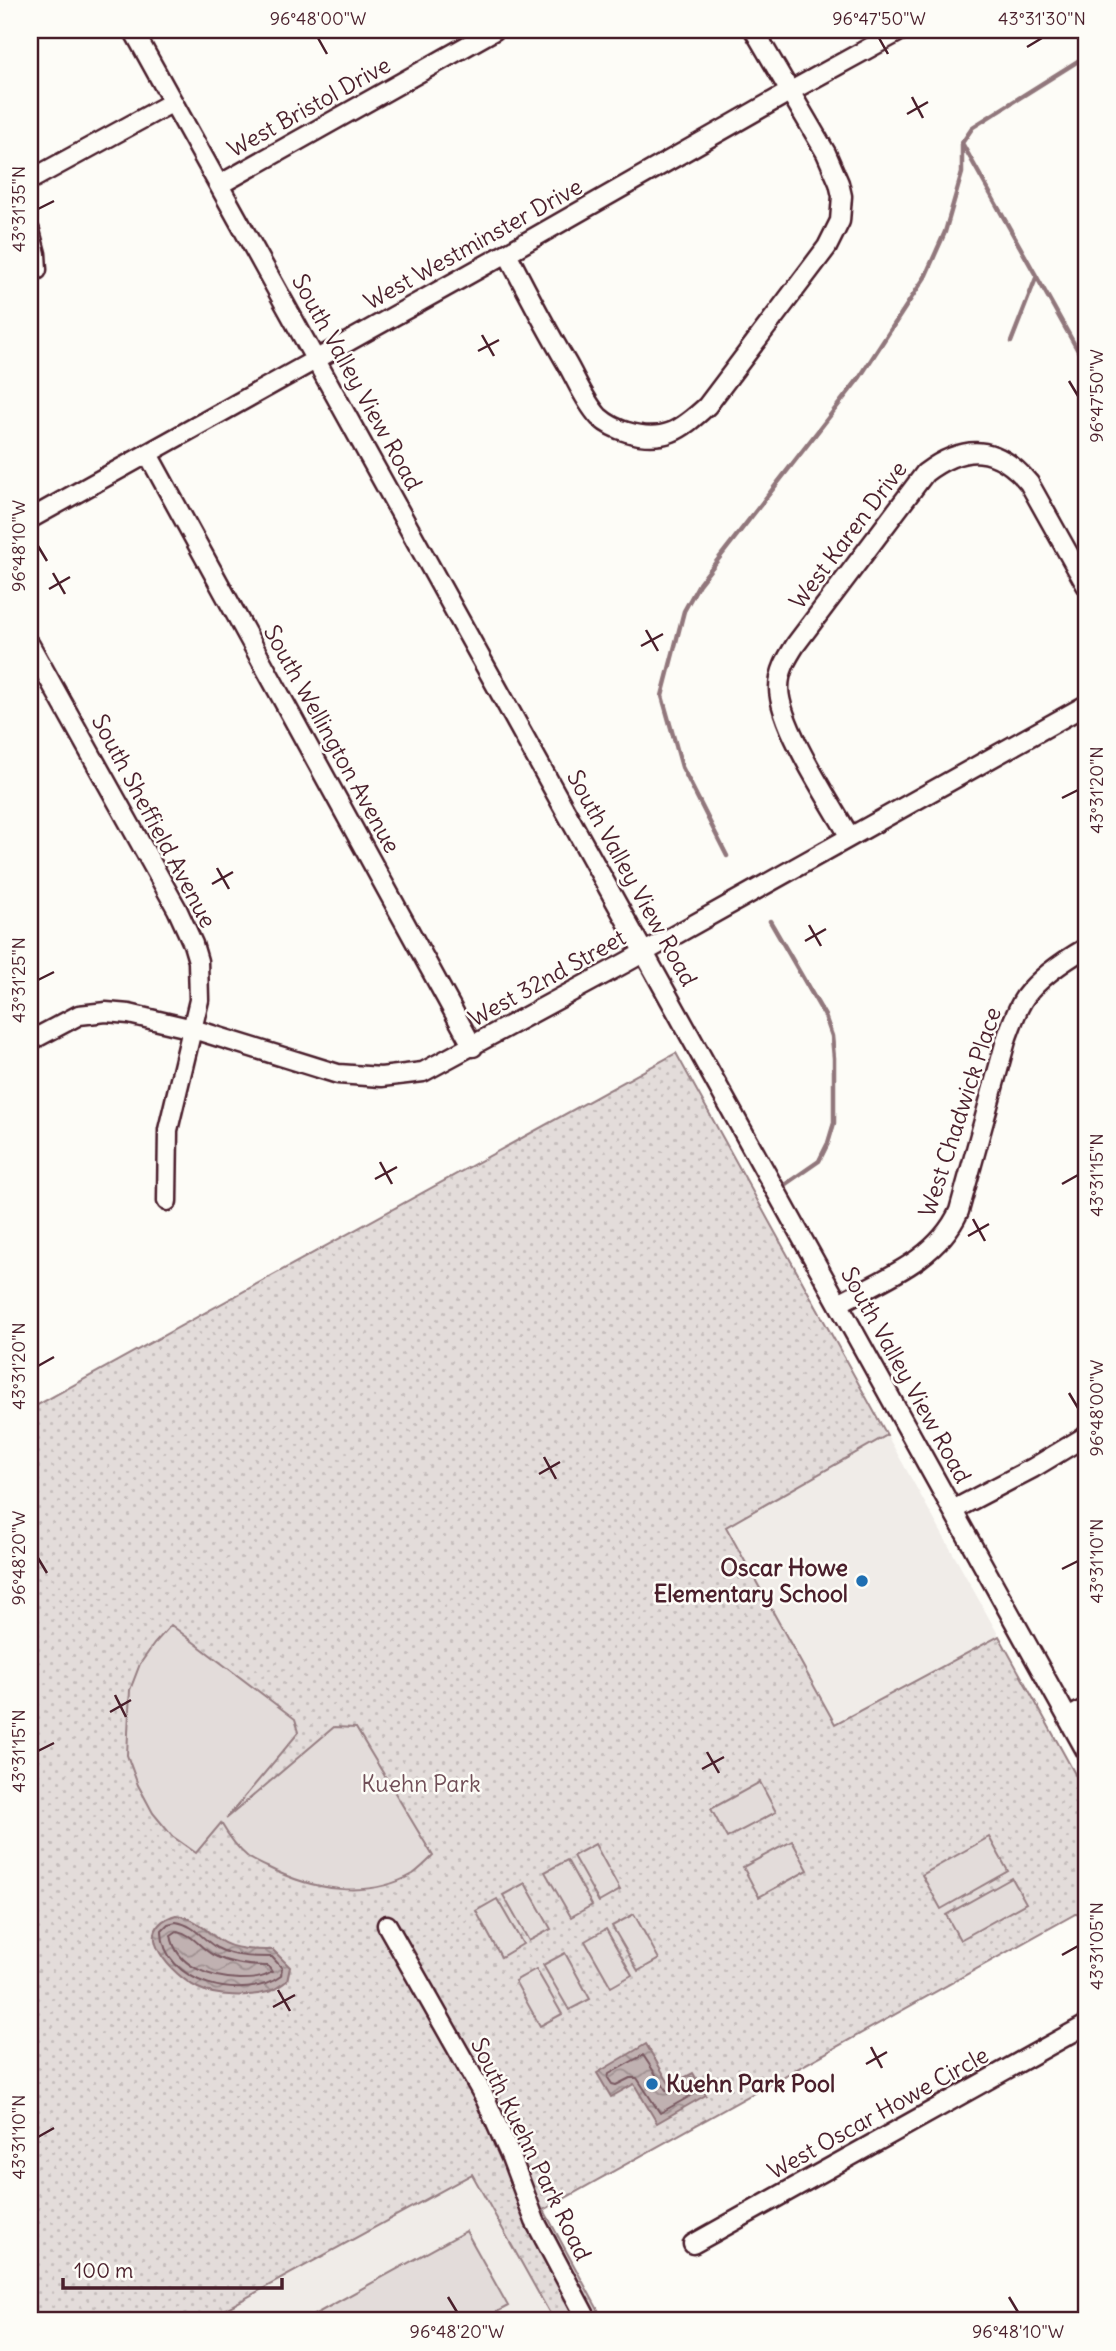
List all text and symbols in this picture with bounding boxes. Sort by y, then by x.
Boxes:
text: 96°48'00"W [270,7,366,30]
text: 96°47'50"W [832,7,926,30]
text: 43°31'30"N [998,7,1086,30]
street label: West Bristol Drive [222,50,395,163]
text: 43°31'35"N [7,166,30,252]
street label: West Westminster Drive [359,171,587,316]
street label: South Valley View Road [286,269,429,495]
text: 96°47'50"W [1085,349,1108,443]
street label: West Karen Drive [783,455,913,614]
text: 96°48'10"W [7,500,30,592]
street label: South Wellington Avenue [258,620,407,858]
street label: South Sheffield Avenue [86,709,223,933]
text: 43°31'20"N [1085,746,1108,834]
street label: South Valley View Road [561,765,704,991]
street label: West 32nd Street [463,922,631,1033]
text: 43°31'25"N [7,937,30,1023]
street label: West Chadwick Place [912,1003,1007,1220]
text: 43°31'15"N [1085,1133,1108,1217]
street label: South Valley View Road [835,1262,978,1488]
text: 43°31'20"N [7,1322,30,1410]
text: 96°48'00"W [1085,1360,1108,1456]
text: 96°48'20"W [7,1511,30,1605]
text: 43°31'10"N [1085,1519,1108,1603]
place label: Oscar Howe Elementary School [654,1553,848,1608]
marker: Oscar Howe Elementary School [854,1573,870,1589]
text: 43°31'15"N [7,1709,30,1793]
park label: Kuehn Park [361,1769,481,1798]
text: 43°31'05"N [1085,1902,1108,1990]
street label: South Kuehn Park Road [465,2033,598,2265]
street label: West Oscar Howe Circle [762,2040,993,2185]
place label: Kuehn Park Pool [666,2069,835,2098]
marker: Kuehn Park Pool [644,2076,660,2092]
text: 43°31'10"N [7,2095,30,2179]
scale bar [63,2246,282,2290]
text: 100 m [74,2257,133,2284]
text: 96°48'20"W [410,2320,504,2343]
text: 96°48'10"W [972,2320,1064,2343]

